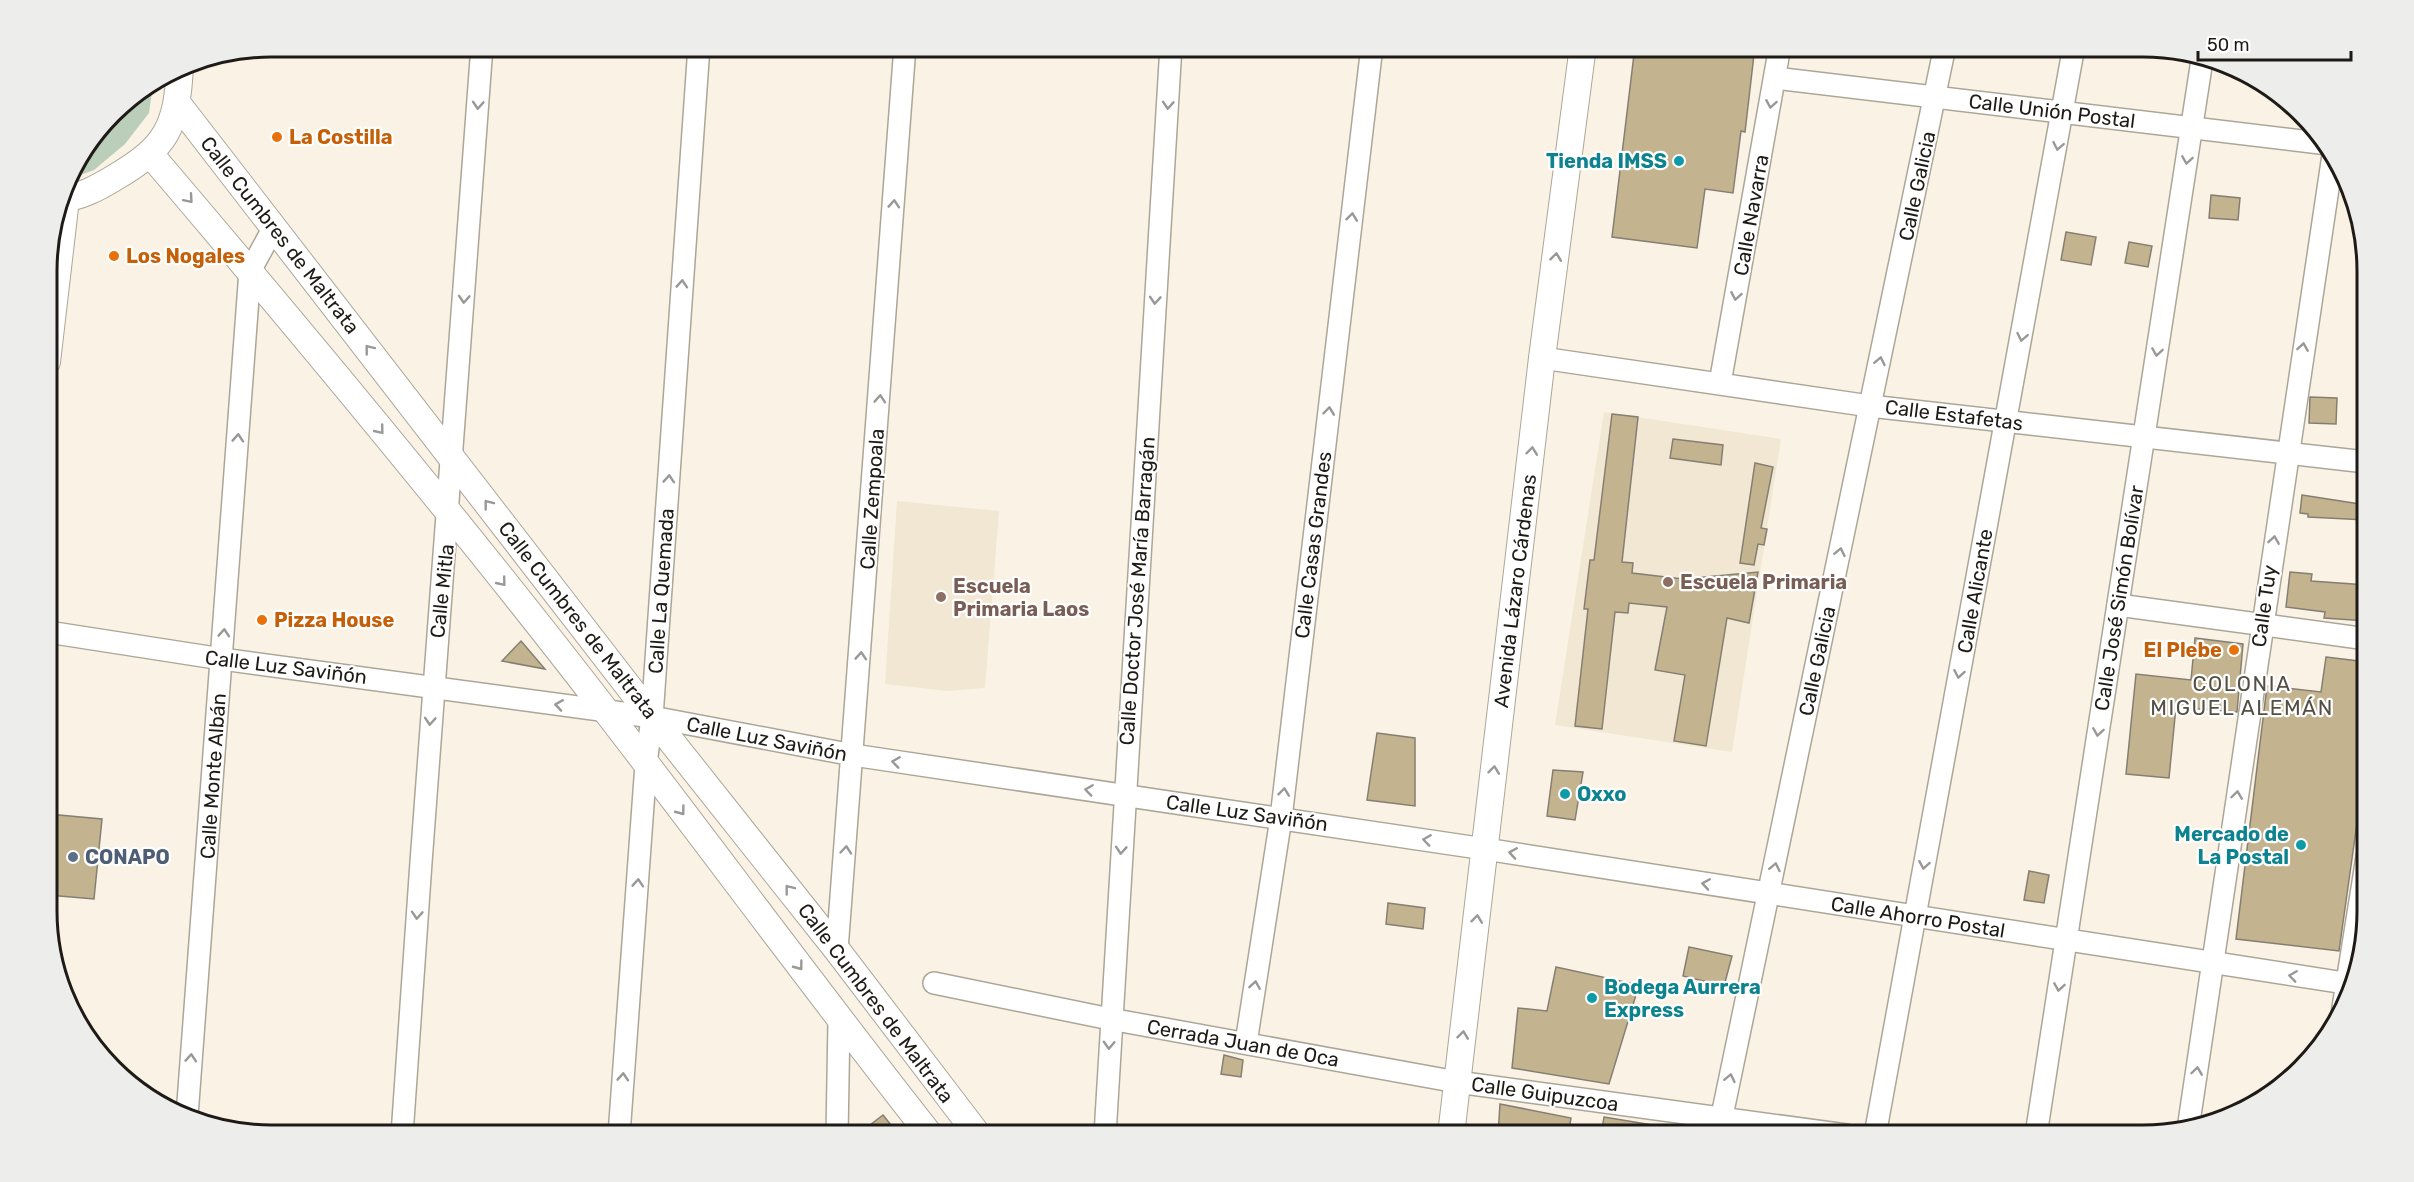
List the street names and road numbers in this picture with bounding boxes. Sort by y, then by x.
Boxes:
street label: Calle Unión Postal [1967,89,2137,133]
street label: Calle Galicia [1894,129,1940,243]
street label: Calle Cumbres de Maltrata [196,132,364,338]
street label: Calle Navarra [1729,152,1773,278]
street label: Calle Estafetas [1884,395,2024,435]
street label: Calle Zempoala [855,428,889,570]
street label: Calle Doctor José María Barragán [1114,436,1160,746]
street label: Calle Casas Grandes [1290,450,1336,640]
street label: Avenida Lázaro Cárdenas [1489,473,1541,709]
street label: Calle José Simón Bolívar [2089,483,2149,713]
street label: Calle La Quemada [643,507,679,675]
street label: Calle Cumbres de Maltrata [494,517,662,723]
street label: Calle Alicante [1952,527,1998,655]
street label: Calle Mitla [425,543,459,639]
street label: Calle Tuy [2246,563,2282,649]
street label: Calle Galicia [1794,604,1840,718]
street label: Calle Luz Saviñón [204,645,368,689]
street label: Calle Monte Albán [195,692,231,860]
street label: Calle Luz Saviñón [685,712,849,766]
street label: Calle Luz Saviñón [1165,790,1329,836]
street label: Calle Ahorro Postal [1829,891,2007,943]
street label: Calle Cumbres de Maltrata [793,898,959,1108]
street label: Cerrada Juan de Oca [1145,1014,1341,1072]
street label: Calle Guipuzcoa [1470,1072,1620,1116]

